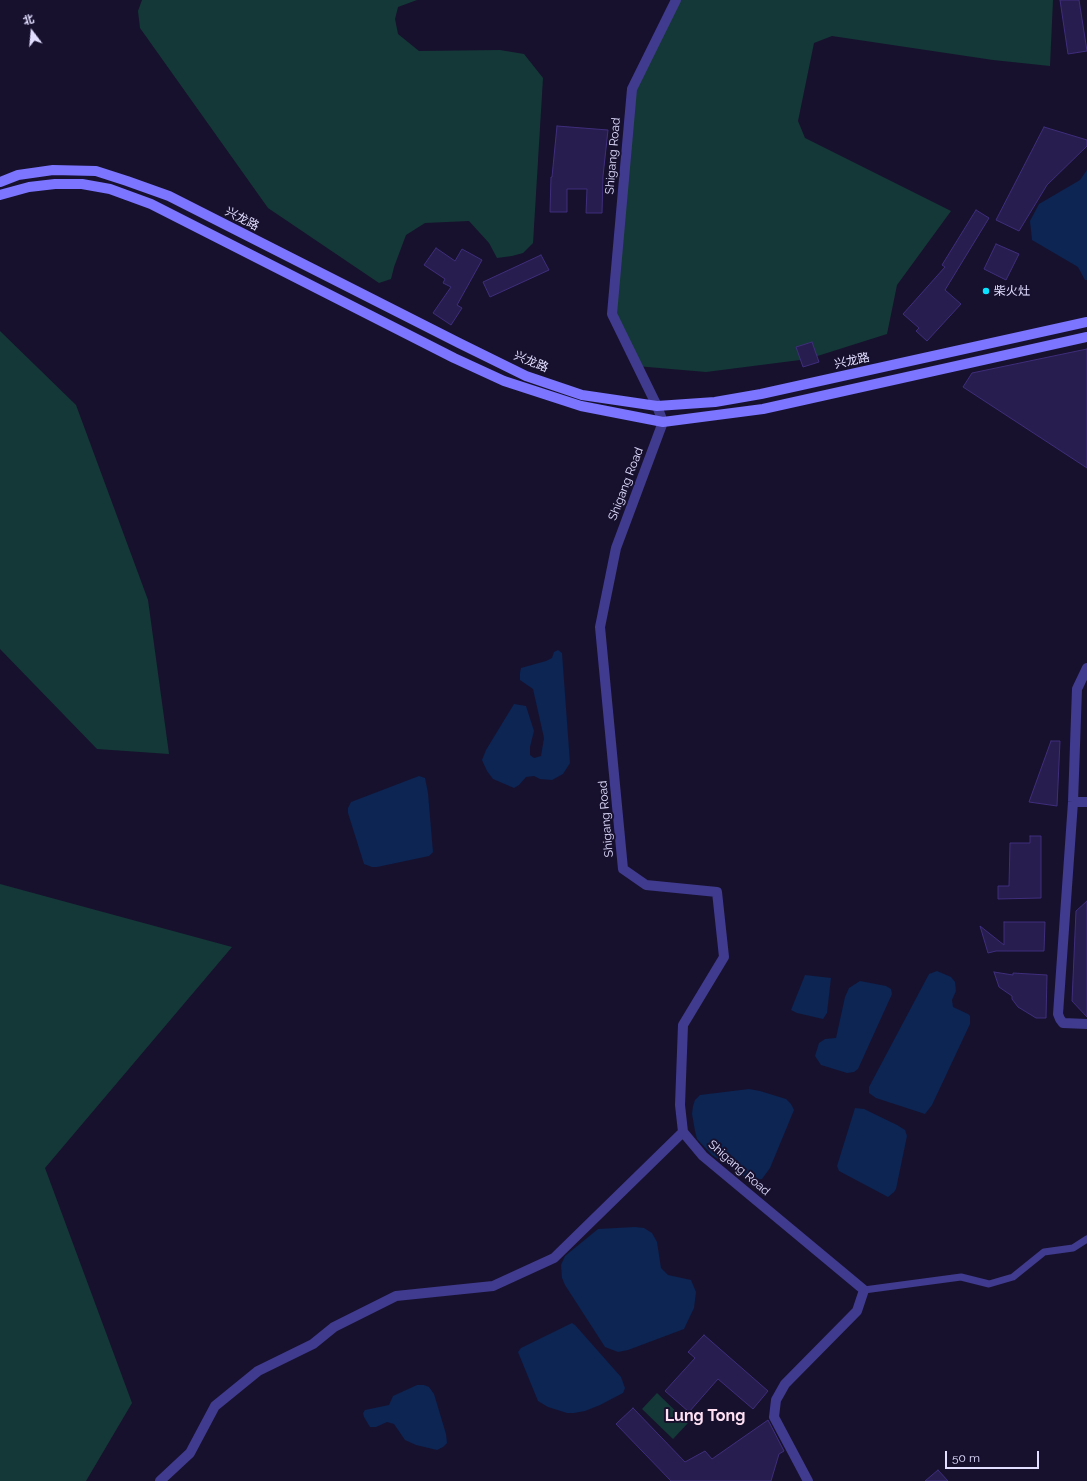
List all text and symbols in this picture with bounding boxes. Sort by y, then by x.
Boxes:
north arrow [12,12,52,52]
text: 北 [21,12,36,28]
street label: Shigang Road [602,117,624,195]
street label: 兴龙路 [223,204,261,234]
place label: 柴火灶 [994,284,1030,298]
marker: 柴火灶 [981,286,991,296]
street label: 兴龙路 [512,349,550,375]
street label: 兴龙路 [833,350,871,372]
street label: Shigang Road [605,445,647,523]
street label: Shigang Road [595,780,617,858]
street label: Shigang Road [705,1137,773,1199]
district label: Lung Tong [665,1406,745,1426]
scale bar [947,1443,1041,1469]
text: 50 m [952,1451,980,1465]

